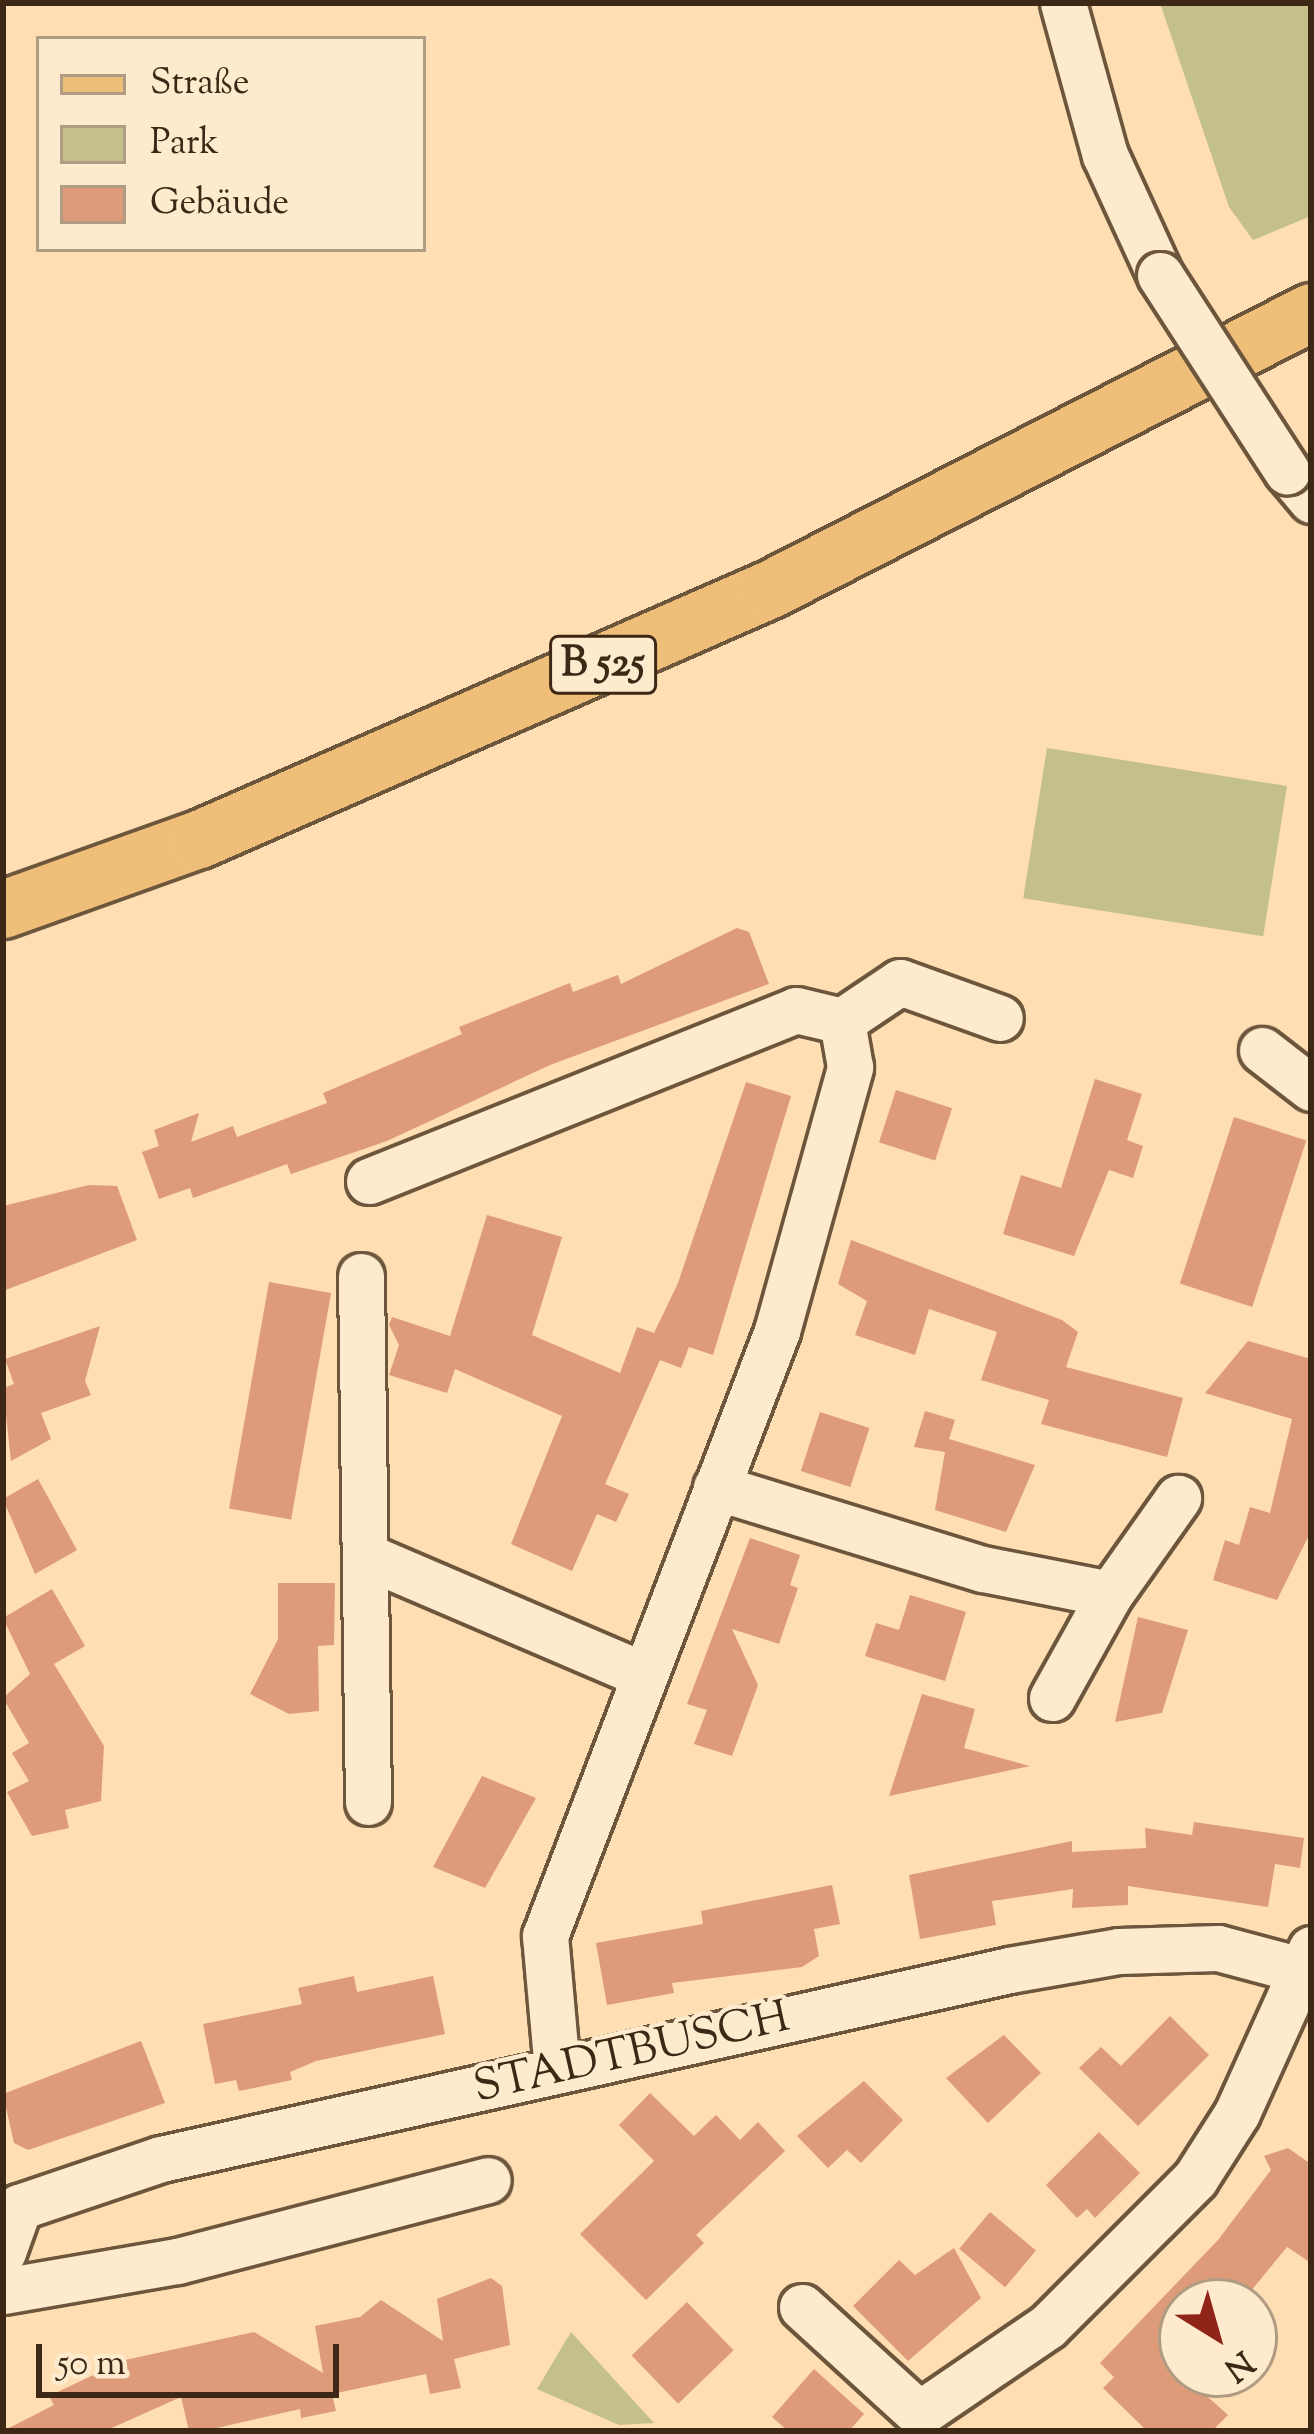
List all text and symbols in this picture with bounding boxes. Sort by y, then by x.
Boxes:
legend [36,36,426,252]
text: Straße [150,58,250,110]
text: Park [150,118,219,170]
text: Gebäude [150,178,289,230]
road number: B 525 [549,629,657,701]
street label: STADTBUSCH [469,1992,795,2118]
north arrow [1158,2278,1278,2398]
scale bar [42,2320,345,2394]
text: N [1213,2337,1263,2391]
text: 50 m [57,2339,126,2391]

